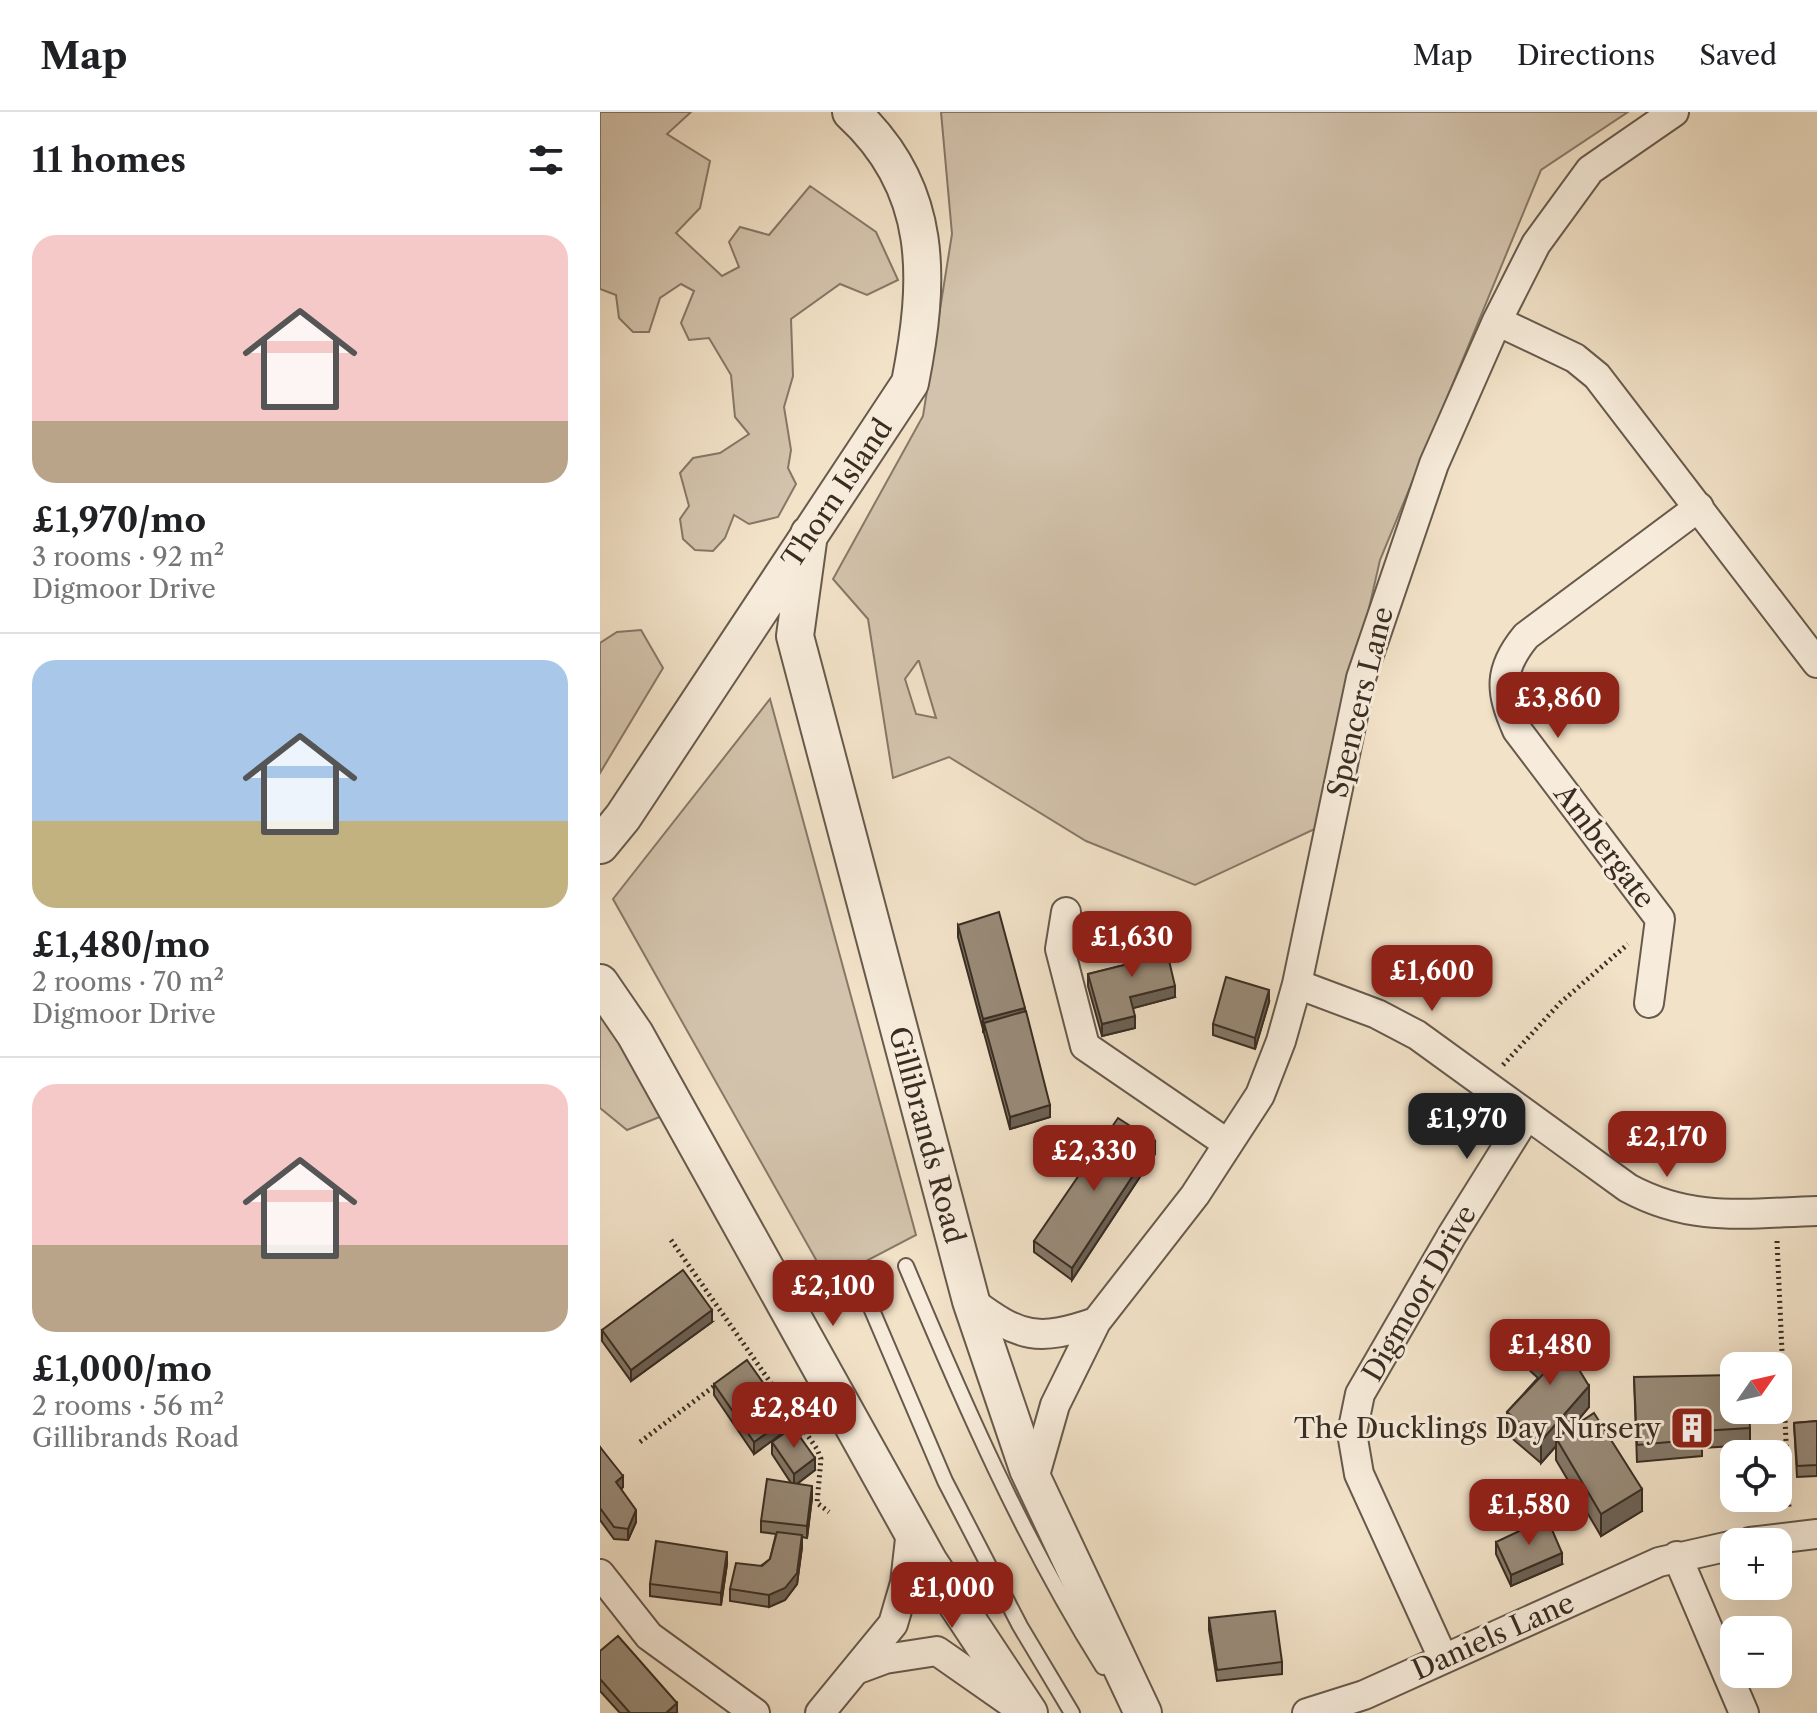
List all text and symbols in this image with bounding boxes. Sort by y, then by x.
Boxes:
text: Map [40,32,128,79]
text: Map [1413,38,1473,72]
text: Directions [1517,38,1655,72]
text: Saved [1699,38,1777,72]
icon: filters [524,138,568,182]
text: 11 homes [32,139,186,181]
icon: home [228,287,372,431]
street label: Thorn Island [775,412,899,574]
text: £1,970/mo [32,499,206,541]
text: 3 rooms · 92 m² [32,541,224,573]
text: Digmoor Drive [32,573,216,605]
street label: Spencers Lane [1320,603,1400,801]
pin: £3,860 [1493,672,1623,740]
text: £3,860 [1514,682,1602,714]
icon: home [228,712,372,856]
street label: Ambergate [1547,777,1663,915]
pin: £1,630 [1067,911,1197,979]
text: £1,630 [1090,921,1174,953]
text: £1,480/mo [32,924,210,966]
pin: £1,600 [1367,945,1497,1013]
text: £1,600 [1390,955,1475,987]
text: 2 rooms · 70 m² [32,966,224,998]
text: Digmoor Drive [32,998,216,1030]
street label: Gillibrands Road [882,1023,972,1247]
pin: £1,970 [1402,1093,1532,1161]
text: £1,970 [1426,1103,1508,1135]
pin: £2,170 [1602,1111,1732,1179]
text: £2,170 [1626,1121,1708,1153]
pin: £2,330 [1029,1125,1159,1193]
text: £2,330 [1051,1135,1137,1167]
icon: home [228,1136,372,1280]
street label: Digmoor Drive [1355,1199,1483,1387]
pin: £2,100 [768,1260,898,1328]
text: £2,100 [791,1270,875,1302]
pin: £1,480 [1485,1319,1615,1387]
text: £1,480 [1508,1329,1592,1361]
text: £1,000/mo [32,1348,212,1390]
north arrow [1720,1352,1792,1424]
map controls [1720,1352,1792,1688]
pin: £2,840 [729,1382,859,1450]
text: 2 rooms · 56 m² [32,1390,224,1422]
text: £2,840 [750,1392,838,1424]
building icon: The Ducklings Day Nursery [1668,1404,1716,1452]
place label: The Ducklings Day Nursery [1294,1411,1661,1445]
text: Gillibrands Road [32,1422,239,1454]
button: locate [1720,1440,1792,1512]
pin: £1,580 [1464,1479,1594,1547]
text: £1,580 [1487,1489,1571,1521]
button: + [1720,1528,1792,1600]
pin: £1,000 [887,1562,1017,1630]
text: £1,000 [909,1572,995,1604]
street label: Daniels Lane [1407,1585,1579,1687]
button: − [1720,1616,1792,1688]

